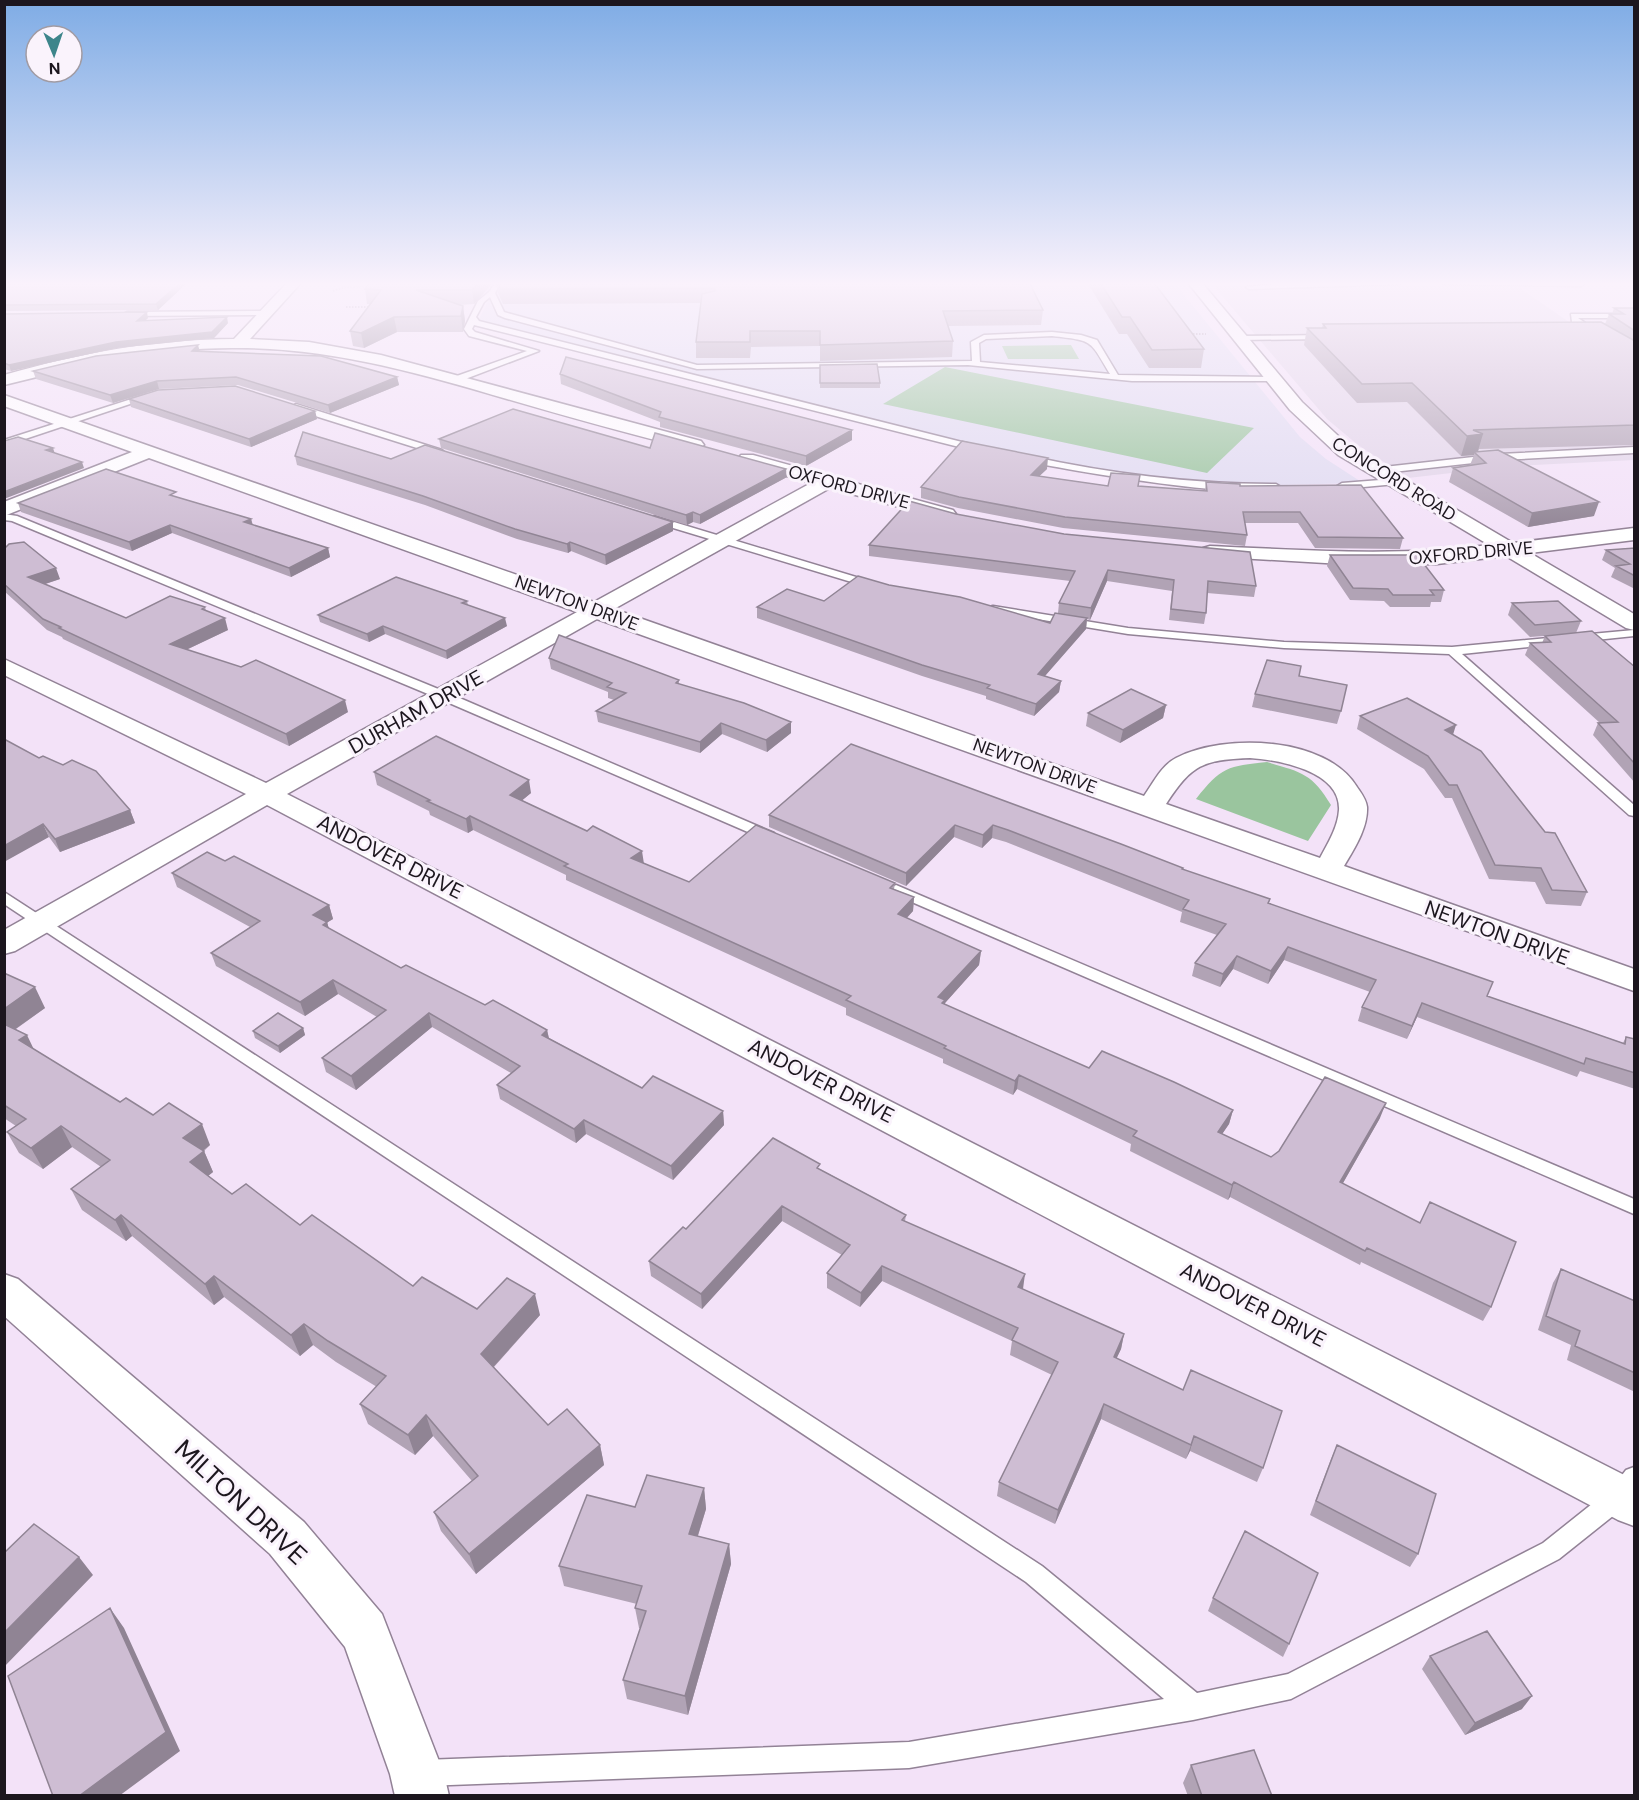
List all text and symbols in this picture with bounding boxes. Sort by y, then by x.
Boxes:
north arrow [24,24,84,84]
text: N [48,58,61,79]
street label: CONCORD ROAD [1327,431,1461,527]
street label: OXFORD DRIVE [786,459,912,515]
street label: OXFORD DRIVE [1408,536,1534,570]
street label: NEWTON DRIVE [512,569,642,637]
street label: DURHAM DRIVE [344,663,488,761]
street label: NEWTON DRIVE [970,732,1100,800]
street label: ANDOVER DRIVE [312,808,468,906]
street label: NEWTON DRIVE [1421,894,1573,972]
street label: ANDOVER DRIVE [743,1032,899,1130]
street label: ANDOVER DRIVE [1175,1256,1331,1354]
street label: MILTON DRIVE [168,1432,314,1572]

